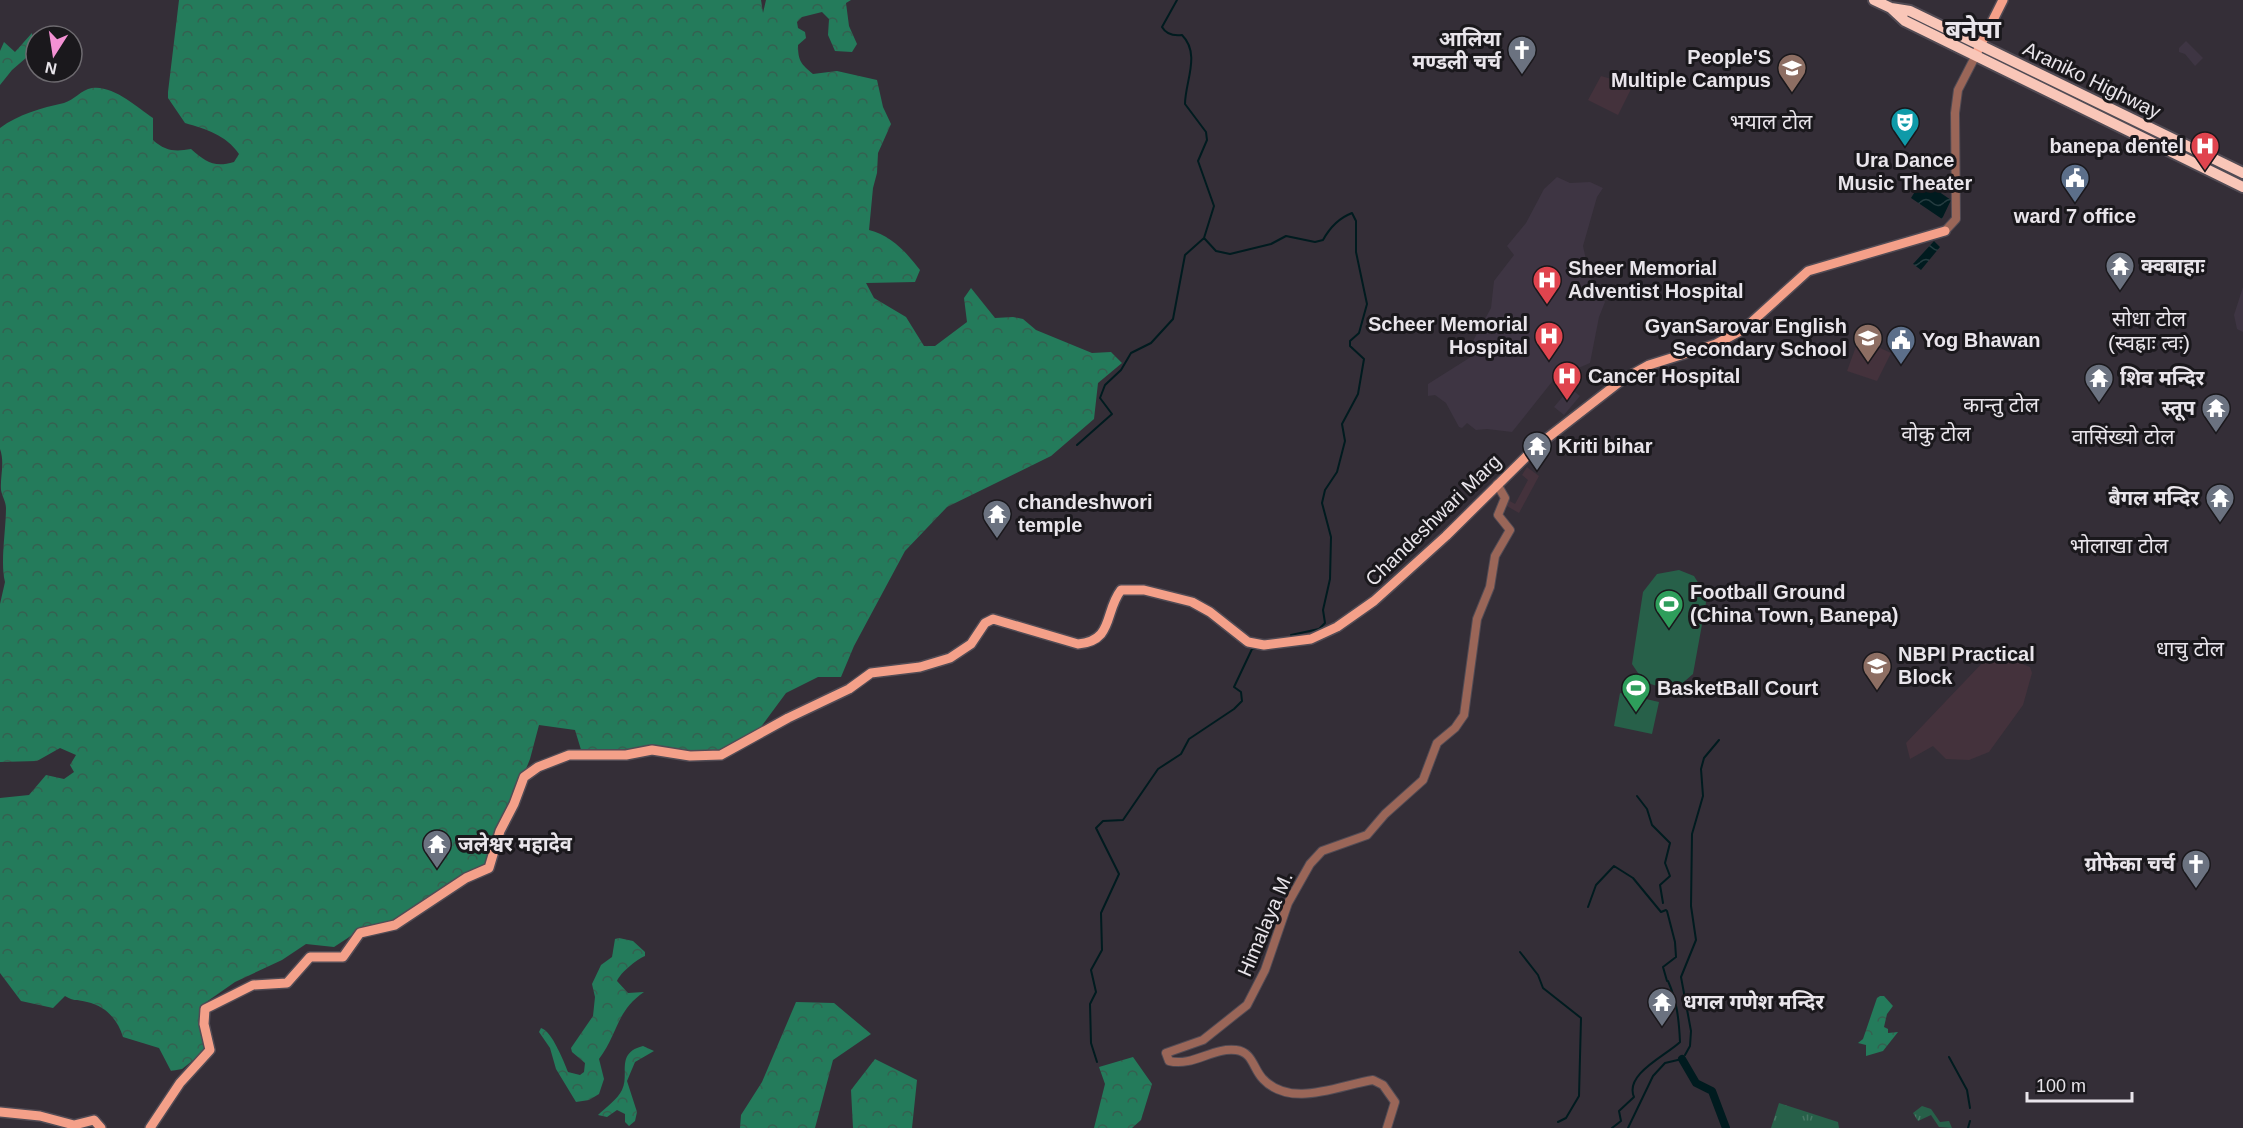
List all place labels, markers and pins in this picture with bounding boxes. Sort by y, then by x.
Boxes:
place label: आलिया मण्डली चर्च [1412,27,1502,73]
church icon: आलिया मण्डली चर्च [1506,34,1538,76]
place label: People'S Multiple Campus [1611,46,1771,91]
school or university icon: People'S Multiple Campus [1776,52,1808,94]
theatre icon: Ura Dance Music Theater [1889,106,1921,148]
hospital icon: banepa dentel [2189,130,2221,172]
place label: banepa dentel [2050,135,2184,157]
place label: Ura Dance Music Theater [1838,149,1972,194]
public building icon: ward 7 office [2059,162,2091,204]
place label: ward 7 office [2013,205,2136,227]
temple icon: क्वबाहाः [2104,250,2136,292]
place label: क्वबाहाः [2141,255,2205,277]
place label: Sheer Memorial Adventist Hospital [1568,257,1744,302]
hospital icon: Sheer Memorial Adventist Hospital [1531,264,1563,306]
place label: Scheer Memorial Hospital [1368,313,1528,358]
place label: GyanSarovar English Secondary School [1645,315,1847,360]
hospital icon: Scheer Memorial Hospital [1533,320,1565,362]
school or university icon: GyanSarovar English Secondary School [1852,322,1884,364]
public building icon: Yog Bhawan [1885,324,1917,366]
place label: Yog Bhawan [1922,329,2041,351]
hospital icon: Cancer Hospital [1551,360,1583,402]
temple icon: शिव मन्दिर [2083,362,2115,404]
place label: Cancer Hospital [1588,365,1740,387]
place label: शिव मन्दिर [2120,366,2205,389]
temple icon: स्तूप [2200,392,2232,434]
place label: स्तूप [2162,397,2196,421]
temple icon: Kriti bihar [1521,430,1553,472]
place label: Kriti bihar [1558,435,1653,457]
temple icon: बैगल मन्दिर [2204,482,2236,524]
place label: बैगल मन्दिर [2108,486,2200,509]
place label: chandeshwori temple [1018,491,1152,536]
temple icon: chandeshwori temple [981,498,1013,540]
place label: Football Ground (China Town, Banepa) [1690,581,1899,626]
sports icon: Football Ground (China Town, Banepa) [1653,588,1685,630]
place label: NBPI Practical Block [1898,643,2035,688]
school or university icon: NBPI Practical Block [1861,650,1893,692]
sports icon: BasketBall Court [1620,672,1652,714]
place label: BasketBall Court [1657,677,1818,699]
temple icon: जलेश्वर महादेव [421,828,453,870]
place label: जलेश्वर महादेव [458,832,573,855]
church icon: ग्रोफेका चर्च [2180,848,2212,890]
place label: ग्रोफेका चर्च [2084,852,2176,875]
temple icon: धगल गणेश मन्दिर [1646,986,1678,1028]
place label: धगल गणेश मन्दिर [1683,990,1825,1013]

